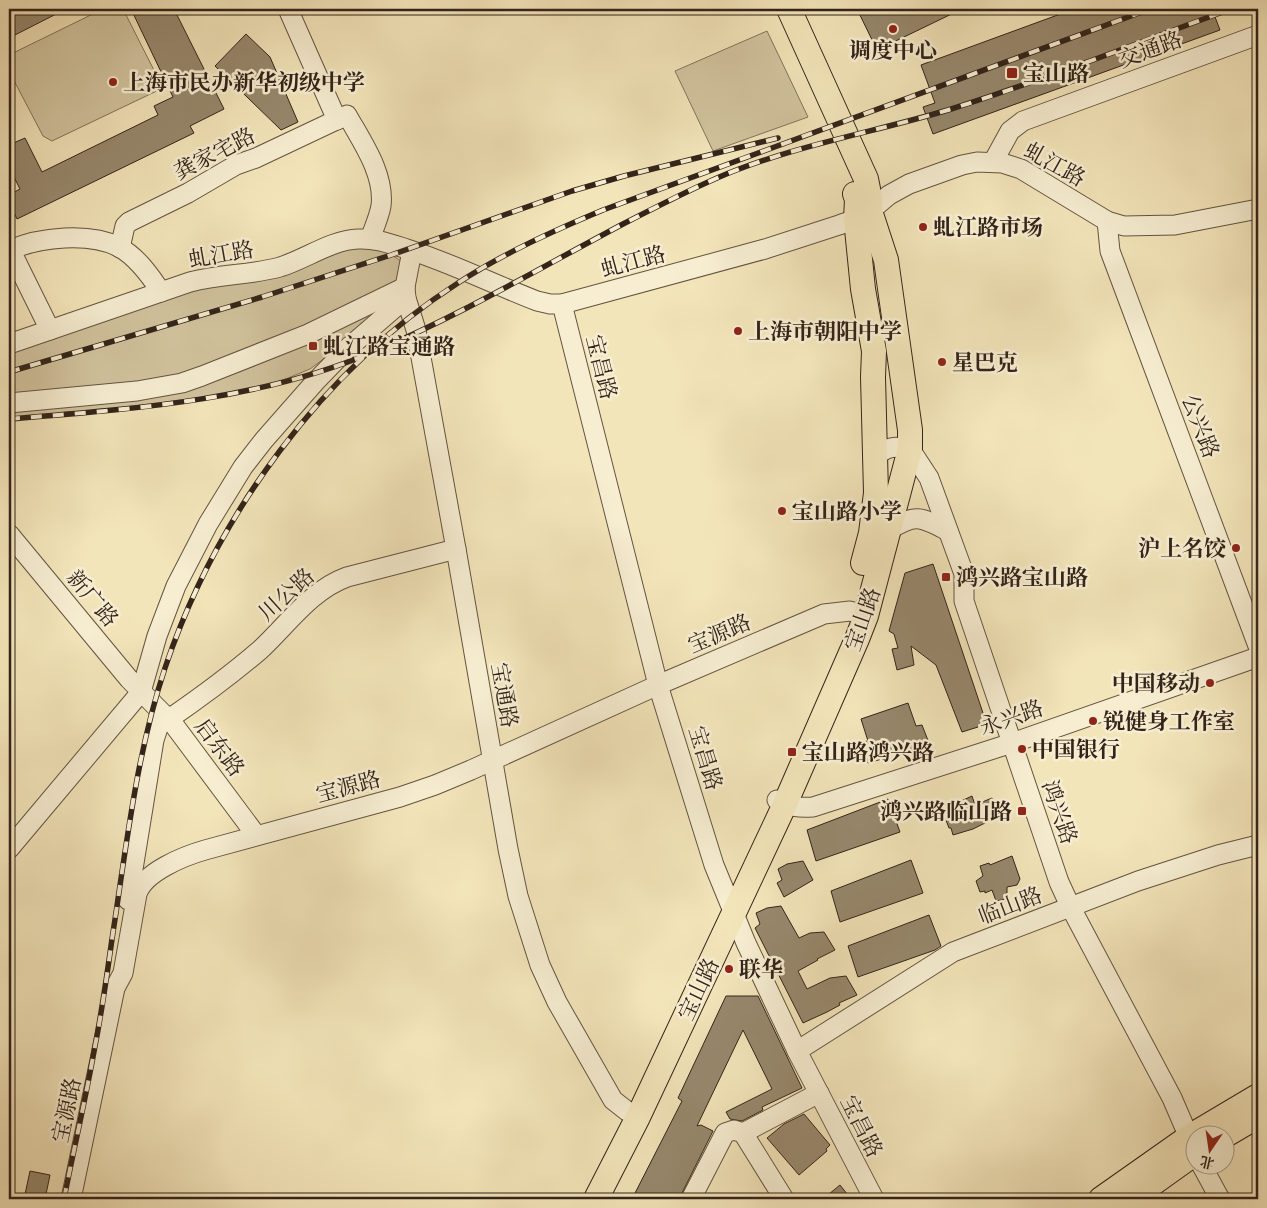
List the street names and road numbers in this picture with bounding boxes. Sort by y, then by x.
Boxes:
street label: 交通路 [1114,25,1186,74]
street label: 龚家宅路 [168,121,260,186]
street label: 虬江路 [1019,136,1091,193]
street label: 虬江路 [186,234,256,275]
street label: 虬江路 [597,239,669,284]
street label: 宝昌路 [579,332,624,403]
street label: 公兴路 [1175,390,1226,462]
street label: 川公路 [252,562,321,627]
street label: 新广路 [60,564,125,633]
street label: 宝山路 [838,583,887,655]
street label: 宝源路 [683,607,755,660]
street label: 宝通路 [484,660,525,730]
street label: 永兴路 [975,693,1047,742]
street label: 启东路 [188,712,251,782]
street label: 宝昌路 [682,722,729,794]
street label: 宝源路 [312,764,384,809]
street label: 鸿兴路 [1035,776,1084,848]
street label: 临山路 [974,880,1046,931]
street label: 宝山路 [671,953,726,1025]
street label: 宝源路 [45,1075,88,1145]
street label: 宝昌路 [834,1090,889,1162]

